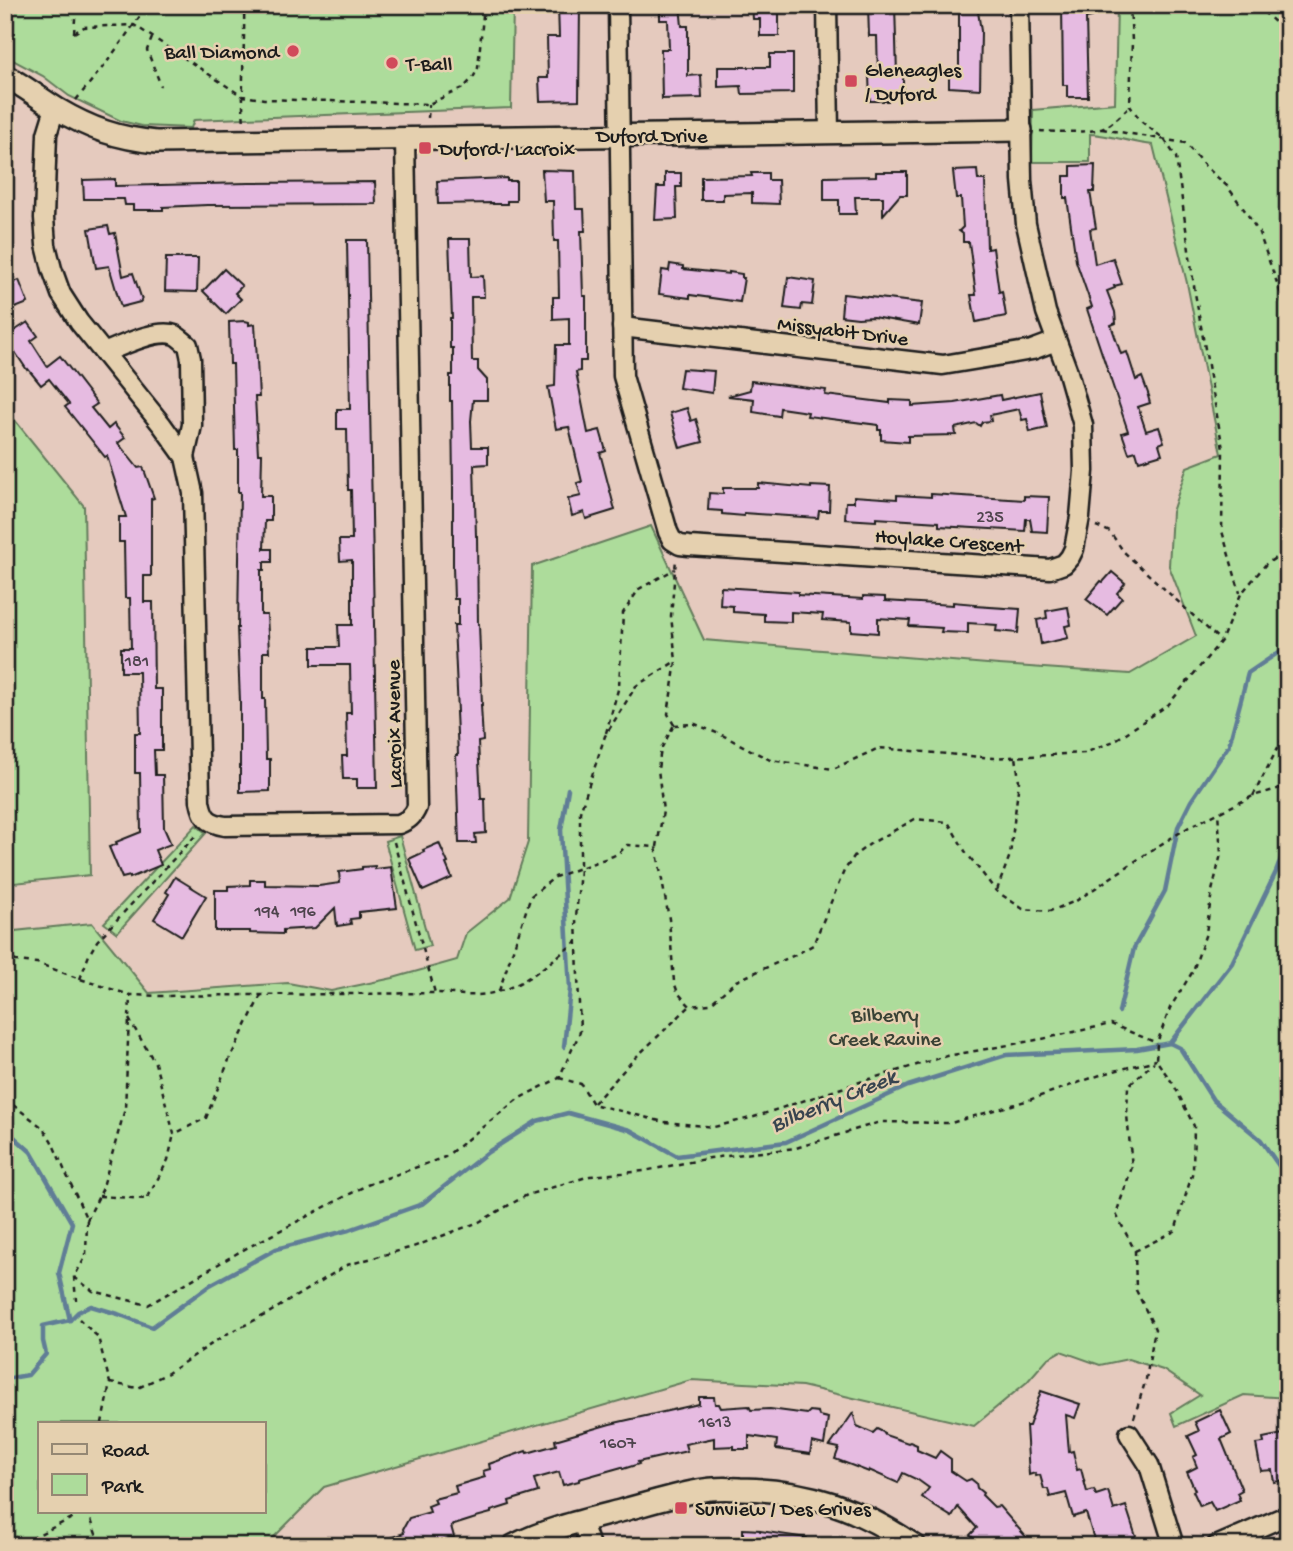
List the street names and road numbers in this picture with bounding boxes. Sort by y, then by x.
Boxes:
street label: Duford Drive [594,126,709,151]
street label: Missyabit Drive [776,313,911,354]
street label: Hoylake Crescent [874,526,1026,561]
street label: Lacroix Avenue [383,658,410,788]

